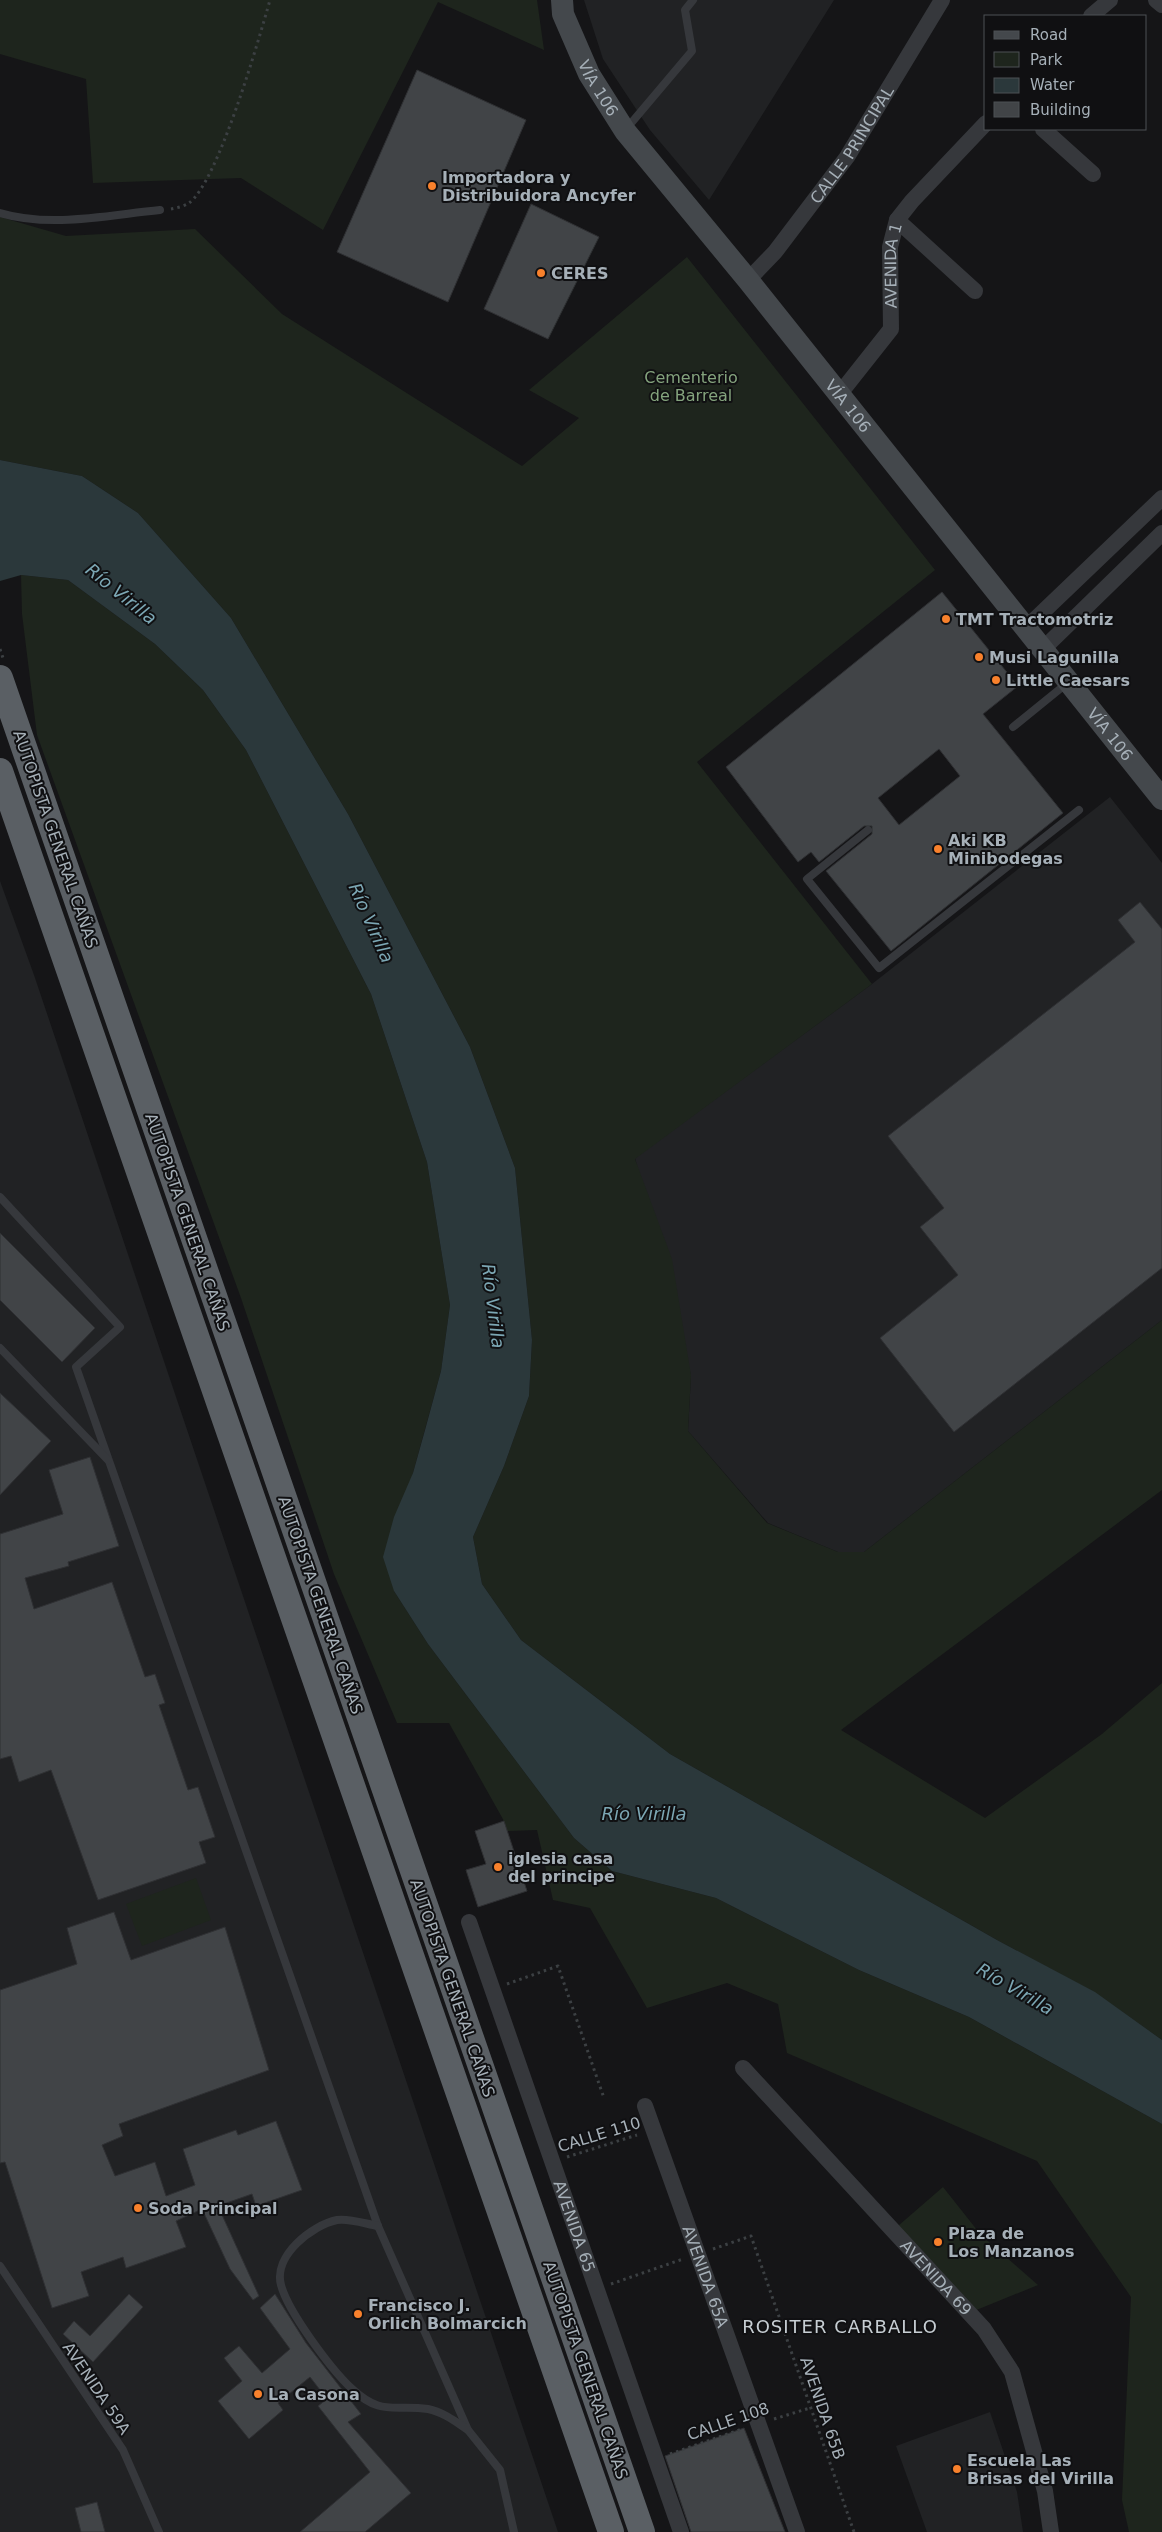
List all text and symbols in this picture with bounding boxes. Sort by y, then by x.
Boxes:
legend [984,15,1147,130]
text: Road [1030,26,1068,44]
text: Park [1030,51,1063,69]
street label: VÍA 106 [574,57,622,120]
text: Water [1030,76,1075,94]
street label: CALLE PRINCIPAL [806,83,898,207]
text: Building [1030,101,1091,119]
place label: Importadora y Distribuidora Ancyfer [442,168,636,205]
marker: Importadora y Distribuidora Ancyfer [426,180,438,192]
street label: AVENIDA 1 [881,221,906,309]
place label: CERES [551,264,608,283]
marker: CERES [535,267,547,279]
park label: Cementerio de Barreal [644,368,738,405]
street label: VÍA 106 [821,376,875,436]
water label: Río Virilla [82,559,161,629]
place label: TMT Tractomotriz [956,610,1113,629]
marker: TMT Tractomotriz [940,613,952,625]
place label: Musi Lagunilla [989,648,1119,667]
marker: Musi Lagunilla [973,651,985,663]
place label: Little Caesars [1006,671,1130,690]
marker: Little Caesars [990,674,1002,686]
street label: VÍA 106 [1083,704,1137,765]
street label: AUTOPISTA GENERAL CAÑAS [9,728,102,951]
place label: Aki KB Minibodegas [948,831,1063,868]
marker: Aki KB Minibodegas [932,843,944,855]
water label: Río Virilla [345,880,398,966]
street label: AUTOPISTA GENERAL CAÑAS [141,1111,234,1334]
water label: Río Virilla [478,1262,509,1349]
street label: AUTOPISTA GENERAL CAÑAS [274,1494,367,1717]
water label: Río Virilla [602,1803,687,1824]
place label: iglesia casa del principe [508,1849,615,1886]
marker: iglesia casa del principe [492,1861,504,1873]
street label: AUTOPISTA GENERAL CAÑAS [406,1877,499,2100]
water label: Río Virilla [973,1958,1057,2019]
street label: CALLE 110 [555,2113,643,2156]
street label: AVENIDA 65 [549,2178,599,2275]
place label: Soda Principal [148,2199,278,2218]
marker: Soda Principal [132,2202,144,2214]
street label: AVENIDA 65A [678,2223,732,2330]
place label: Plaza de Los Manzanos [948,2224,1074,2261]
street label: AVENIDA 69 [896,2236,976,2319]
marker: Plaza de Los Manzanos [932,2236,944,2248]
street label: AUTOPISTA GENERAL CAÑAS [539,2259,632,2482]
place label: Francisco J. Orlich Bolmarcich [368,2296,527,2333]
marker: Francisco J. Orlich Bolmarcich [352,2308,364,2320]
district label: ROSITER CARBALLO [742,2316,938,2337]
street label: AVENIDA 59A [59,2339,134,2438]
street label: AVENIDA 65B [796,2354,849,2462]
place label: La Casona [268,2385,360,2404]
marker: La Casona [252,2388,264,2400]
street label: CALLE 108 [685,2399,772,2444]
place label: Escuela Las Brisas del Virilla [967,2451,1114,2488]
marker: Escuela Las Brisas del Virilla [951,2463,963,2475]

